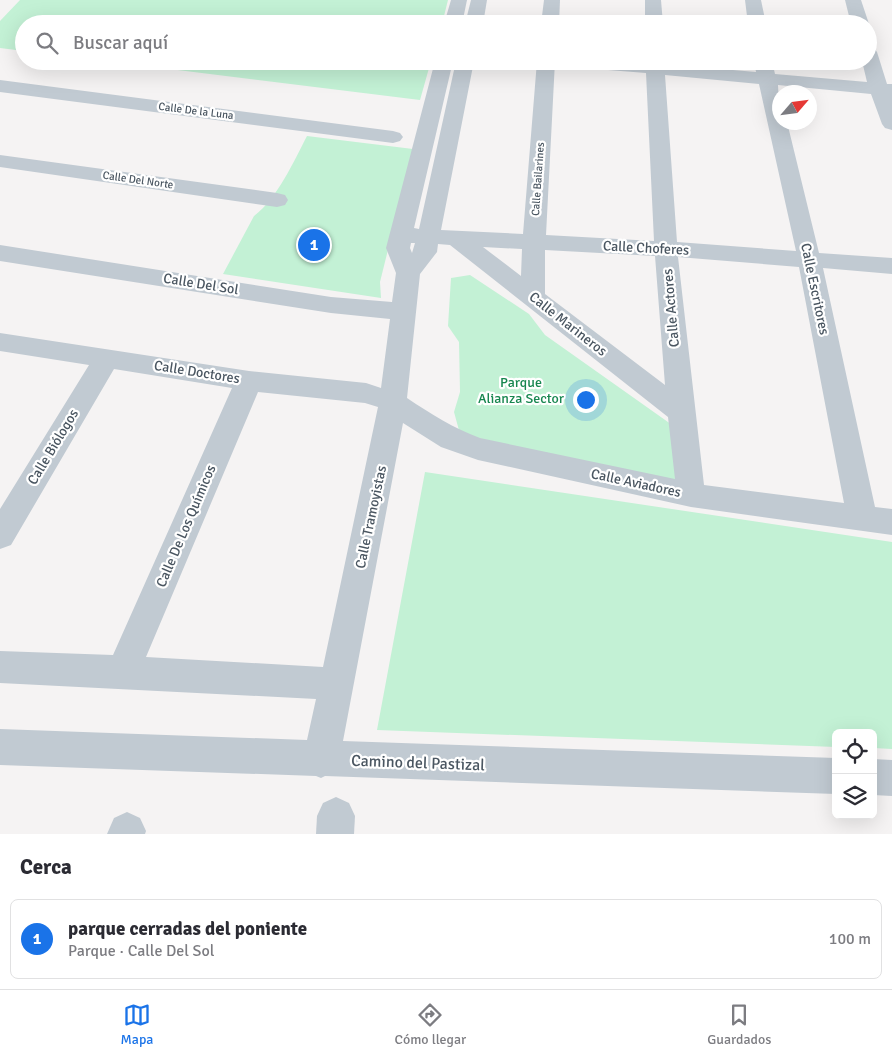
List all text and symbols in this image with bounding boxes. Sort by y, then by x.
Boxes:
search box [15,15,877,70]
icon: search [33,29,61,57]
text: Buscar aquí [73,31,168,55]
north arrow [772,85,817,130]
street label: Calle De la Luna [158,100,235,122]
street label: Calle Bailarines [529,142,547,216]
street label: Calle Del Norte [102,169,174,191]
pin: 1 [298,226,330,264]
street label: Calle Choferes [602,237,690,259]
street label: Calle Escritores [797,242,833,336]
street label: Calle Actores [659,268,683,348]
street label: Calle Del Sol [162,270,240,298]
street label: Calle Marineros [526,288,610,360]
street label: Calle Doctores [153,357,241,387]
park label: Parque Alianza Sector [478,374,565,407]
your location [573,387,599,413]
street label: Calle Biólogos [24,406,82,488]
street label: Calle De Los Químicos [152,462,220,590]
street label: Calle Tramoyistas [352,464,390,570]
street label: Calle Aviadores [589,465,683,501]
map controls [832,729,877,819]
button: locate [832,729,877,774]
street label: Camino del Pastizal [351,751,486,775]
button: layers [832,774,877,819]
text: Cerca [20,854,72,880]
text: parque cerradas del poniente [68,917,307,941]
text: 1 [33,929,41,949]
text: 100 m [829,929,871,949]
text: Parque · Calle Del Sol [68,941,214,961]
tab: Mapa [121,1001,153,1048]
tab: Cómo llegar [395,1001,466,1048]
tab: Guardados [707,1001,771,1048]

